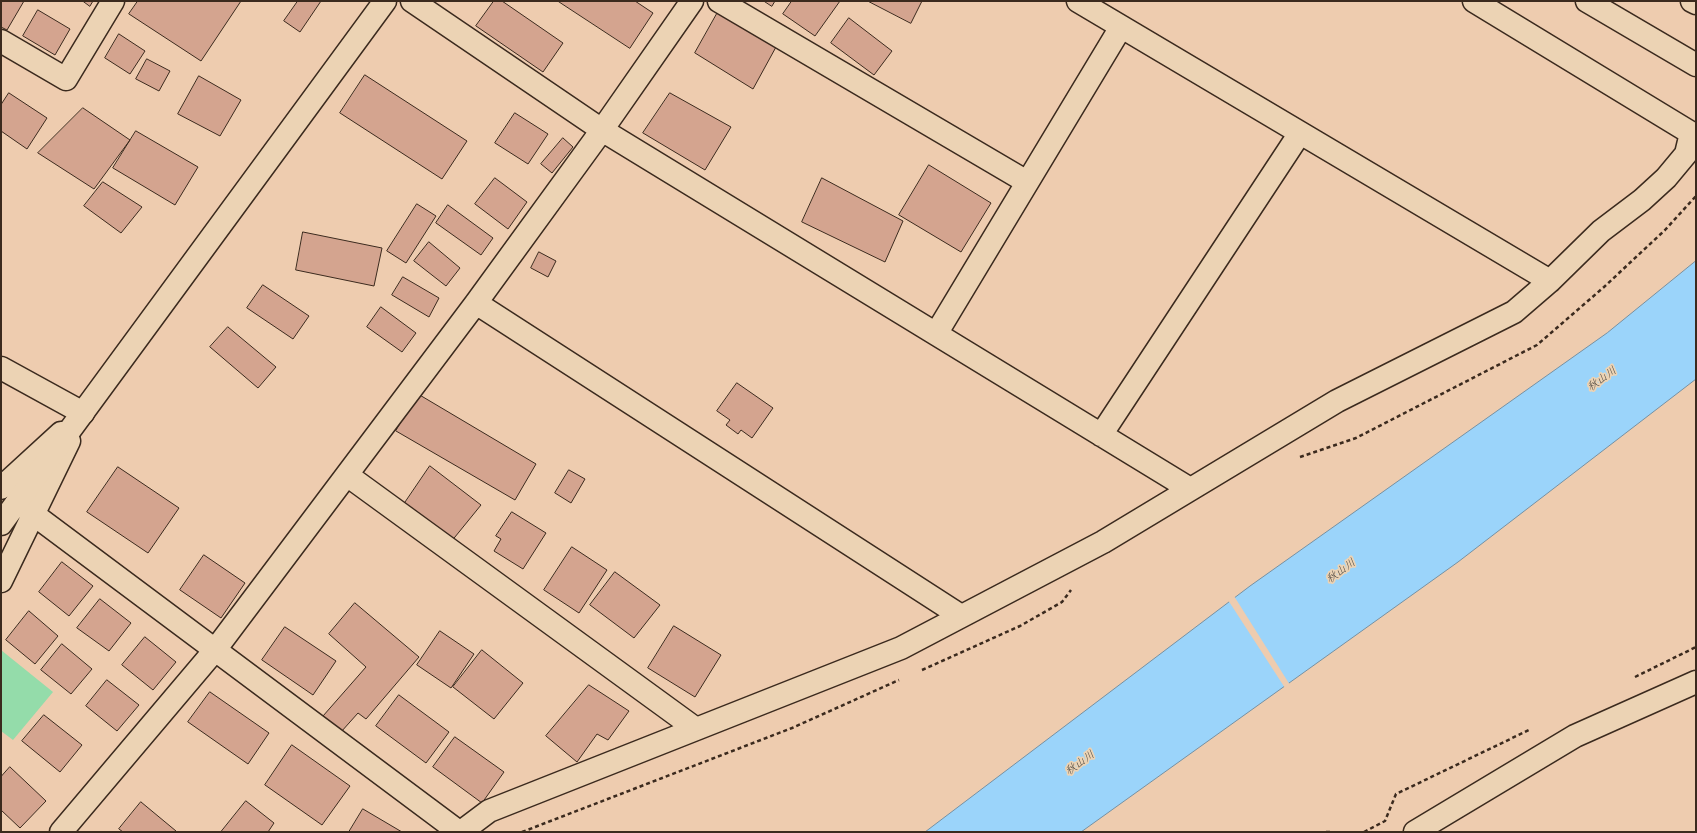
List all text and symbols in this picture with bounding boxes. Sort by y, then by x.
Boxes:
water label: 秋山川 [1585,364,1619,394]
water label: 秋山川 [1324,556,1358,586]
water label: 秋山川 [1063,748,1097,778]

